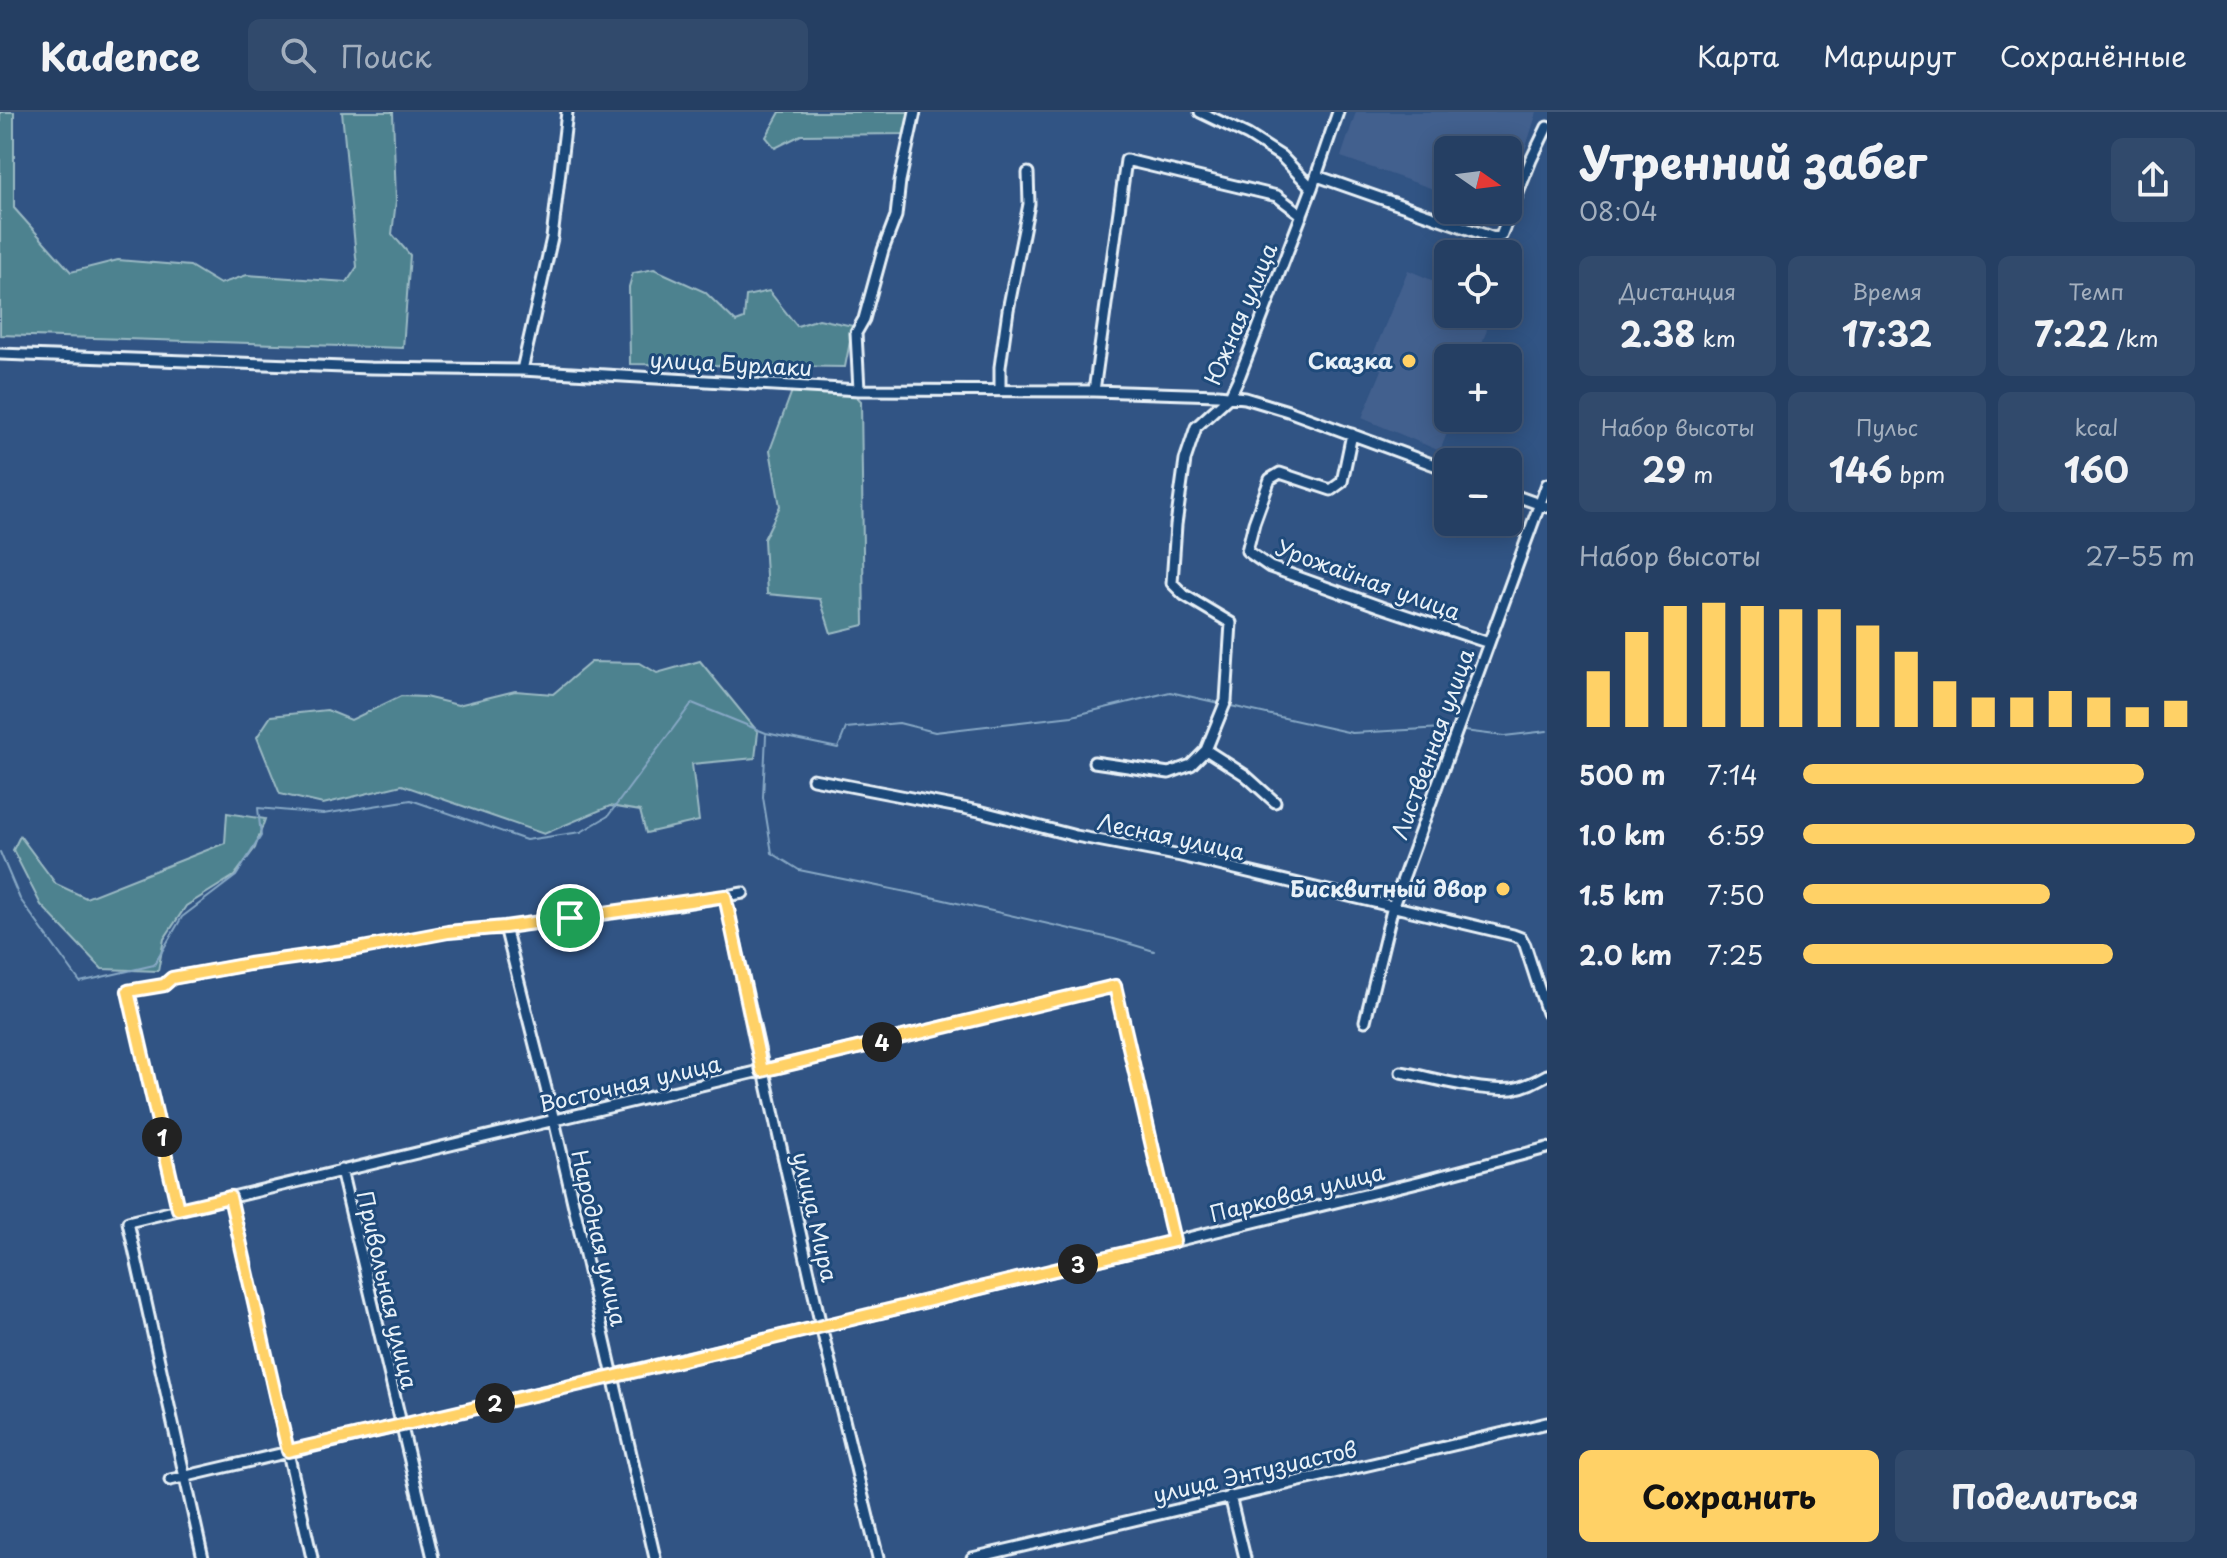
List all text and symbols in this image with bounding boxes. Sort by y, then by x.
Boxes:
search box [248,19,808,91]
text: Kadence [40,27,200,84]
icon: search [276,33,320,77]
text: Поиск [340,33,432,78]
text: Карта [1697,34,1779,77]
text: Маршрут [1823,34,1956,77]
text: Сохранённые [2000,34,2187,77]
text: Утренний забег [1579,128,1927,194]
north arrow [1434,136,1522,224]
map controls [1434,136,1522,536]
button: share [2111,138,2195,222]
text: 08:04 [1579,191,1658,230]
street label: Южная улица [1195,237,1284,389]
button: locate [1434,240,1522,328]
text: Дистанция [1619,274,1736,307]
text: Время [1852,274,1922,307]
text: Темп [2069,274,2124,307]
text: 2.38 [1620,307,1695,359]
text: 17:32 [1842,307,1932,359]
text: 7:22 [2034,307,2109,359]
text: km [1695,321,1736,354]
text: /km [2109,321,2159,354]
street label: улица Бурлаки [649,342,813,383]
place label: Сказка [1308,343,1393,376]
button: + [1434,344,1522,432]
marker: Сказка [1400,352,1418,370]
text: Набор высоты [1601,410,1755,443]
text: Пульс [1856,410,1918,443]
text: kcal [2074,410,2118,443]
text: 29 [1642,443,1686,495]
text: 146 [1829,443,1893,495]
text: 160 [2064,443,2129,495]
button: − [1434,448,1522,536]
text: m [1686,457,1713,490]
text: bpm [1893,457,1945,490]
street label: Урожайная улица [1272,530,1466,627]
text: Набор высоты [1579,536,1761,575]
text: 27–55 m [2085,536,2195,575]
street label: Лиственная улица [1382,643,1481,843]
text: 500 m [1579,755,1665,794]
text: 7:14 [1707,755,1758,794]
street label: Лесная улица [1095,804,1248,867]
text: 1.0 km [1579,815,1666,854]
text: 6:59 [1707,815,1765,854]
place label: Бисквитный двор [1290,871,1487,904]
text: 1.5 km [1579,875,1665,914]
text: 7:50 [1707,875,1764,914]
marker: Бисквитный двор [1494,880,1512,898]
pin [536,884,604,952]
icon: arrive [548,896,592,940]
text: 2.0 km [1579,935,1672,974]
text: 7:25 [1707,935,1763,974]
pin: 4 [862,1022,902,1062]
text: 4 [875,1025,889,1058]
street label: Восточная улица [535,1046,724,1120]
pin: 1 [142,1117,182,1157]
text: 1 [157,1120,167,1153]
street label: Народная улица [564,1146,637,1329]
street label: улица Мира [785,1148,847,1285]
street label: Парковая улица [1206,1154,1388,1229]
street label: Привольная улица [350,1187,427,1392]
pin: 3 [1058,1244,1098,1284]
text: 3 [1071,1247,1085,1280]
pin: 2 [475,1383,515,1423]
text: 2 [487,1386,503,1419]
street label: улица Энтузиастов [1149,1431,1360,1510]
button: Сохранить [1579,1450,1879,1542]
button: Поделиться [1895,1450,2195,1542]

